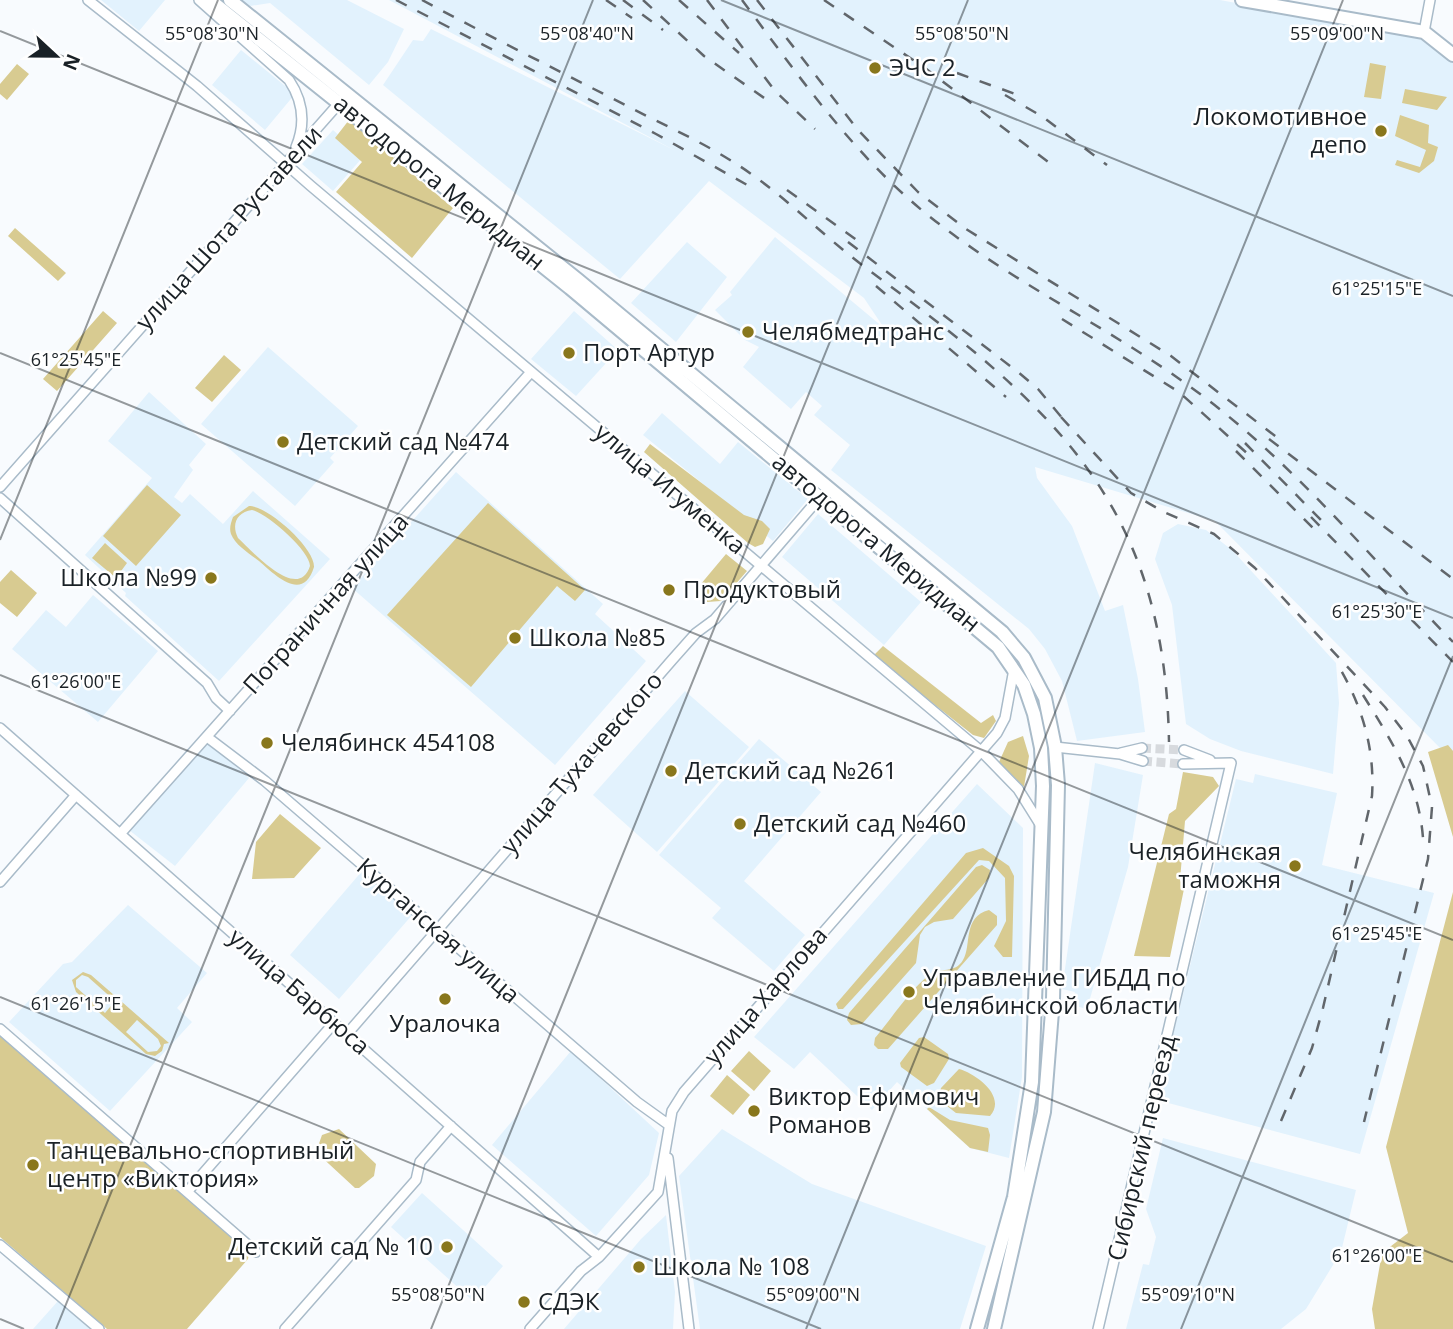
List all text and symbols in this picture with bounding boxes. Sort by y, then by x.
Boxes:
north arrow [21,21,91,91]
text: 55°08'30"N [165,21,259,45]
text: 55°08'40"N [540,21,634,45]
text: 55°08'50"N [915,21,1009,45]
text: 55°09'00"N [1290,21,1384,45]
text: N [57,50,87,74]
place label: ЭЧС 2 [889,50,956,83]
marker: ЭЧС 2 [867,60,883,76]
street label: автодорога Меридиан [327,86,552,277]
place label: Локомотивное депо [1193,99,1367,160]
street label: улица Шота Руставели [127,118,329,336]
marker: Локомотивное депо [1373,123,1389,139]
text: 61°25'15"E [1332,276,1422,300]
place label: Челябмедтранс [762,314,944,347]
marker: Челябмедтранс [740,324,756,340]
place label: Порт Артур [583,335,715,368]
marker: Порт Артур [561,345,577,361]
text: 61°25'45"E [31,347,121,371]
street label: улица Игуменка [588,415,754,561]
place label: Детский сад №474 [297,424,510,457]
marker: Детский сад №474 [275,434,291,450]
street label: автодорога Меридиан [766,445,988,639]
street label: Пограничная улица [235,505,415,701]
place label: Школа №99 [60,560,197,593]
marker: Школа №99 [203,570,219,586]
place label: Продуктовый [683,572,841,605]
marker: Продуктовый [661,582,677,598]
text: 61°25'30"E [1332,599,1422,623]
place label: Школа №85 [529,620,666,653]
marker: Школа №85 [507,630,523,646]
street label: улица Тухачевского [492,664,669,860]
text: 61°26'00"E [31,669,121,693]
place label: Челябинск 454108 [281,725,495,758]
marker: Челябинск 454108 [259,735,275,751]
place label: Детский сад №261 [685,753,897,786]
marker: Детский сад №261 [663,763,679,779]
place label: Детский сад №460 [754,806,966,839]
marker: Детский сад №460 [732,816,748,832]
place label: Челябинская таможня [1129,834,1281,895]
street label: Курганская улица [350,850,528,1010]
marker: Челябинская таможня [1287,858,1303,874]
street label: улица Харлова [696,919,834,1071]
street label: улица Барбюса [222,920,378,1061]
text: 61°25'45"E [1332,921,1422,945]
place label: Управление ГИБДД по Челябинской области [923,960,1186,1021]
marker: Управление ГИБДД по Челябинской области [901,984,917,1000]
text: 61°26'15"E [31,991,121,1015]
marker: Уралочка [437,991,453,1007]
place label: Уралочка [389,1006,501,1039]
street label: Сибирский переезд [1099,1031,1183,1264]
place label: Виктор Ефимович Романов [768,1079,979,1140]
marker: Виктор Ефимович Романов [746,1103,762,1119]
place label: Танцевально-спортивный центр «Виктория» [47,1133,354,1194]
marker: Танцевально-спортивный центр «Виктория» [25,1157,41,1173]
place label: Детский сад № 10 [228,1229,433,1262]
marker: Детский сад № 10 [439,1239,455,1255]
text: 61°26'00"E [1332,1243,1422,1267]
place label: Школа № 108 [653,1249,810,1282]
marker: Школа № 108 [631,1259,647,1275]
text: 55°08'50"N [391,1282,485,1306]
text: 55°09'00"N [766,1282,860,1306]
text: 55°09'10"N [1141,1282,1235,1306]
place label: СДЭК [538,1284,600,1317]
marker: СДЭК [516,1294,532,1310]

